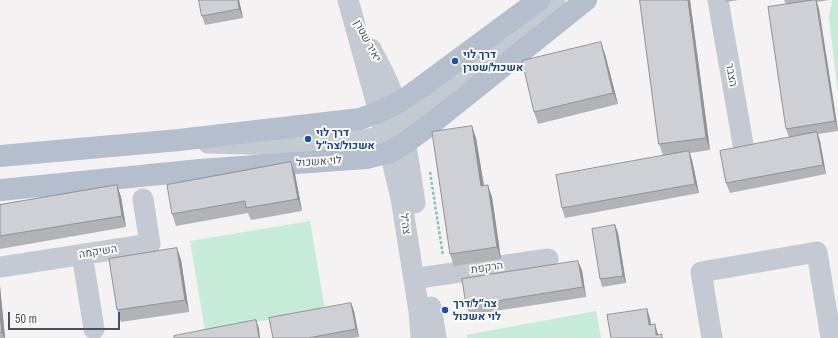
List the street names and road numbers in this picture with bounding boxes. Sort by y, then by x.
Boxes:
street label: יאיר שטרן [350,18,384,64]
street label: הצבר [722,62,740,88]
street label: לוי אשכול [296,154,342,170]
street label: צה"ל [397,212,413,236]
street label: השיקמה [78,242,118,262]
street label: הרקפת [470,259,504,277]

